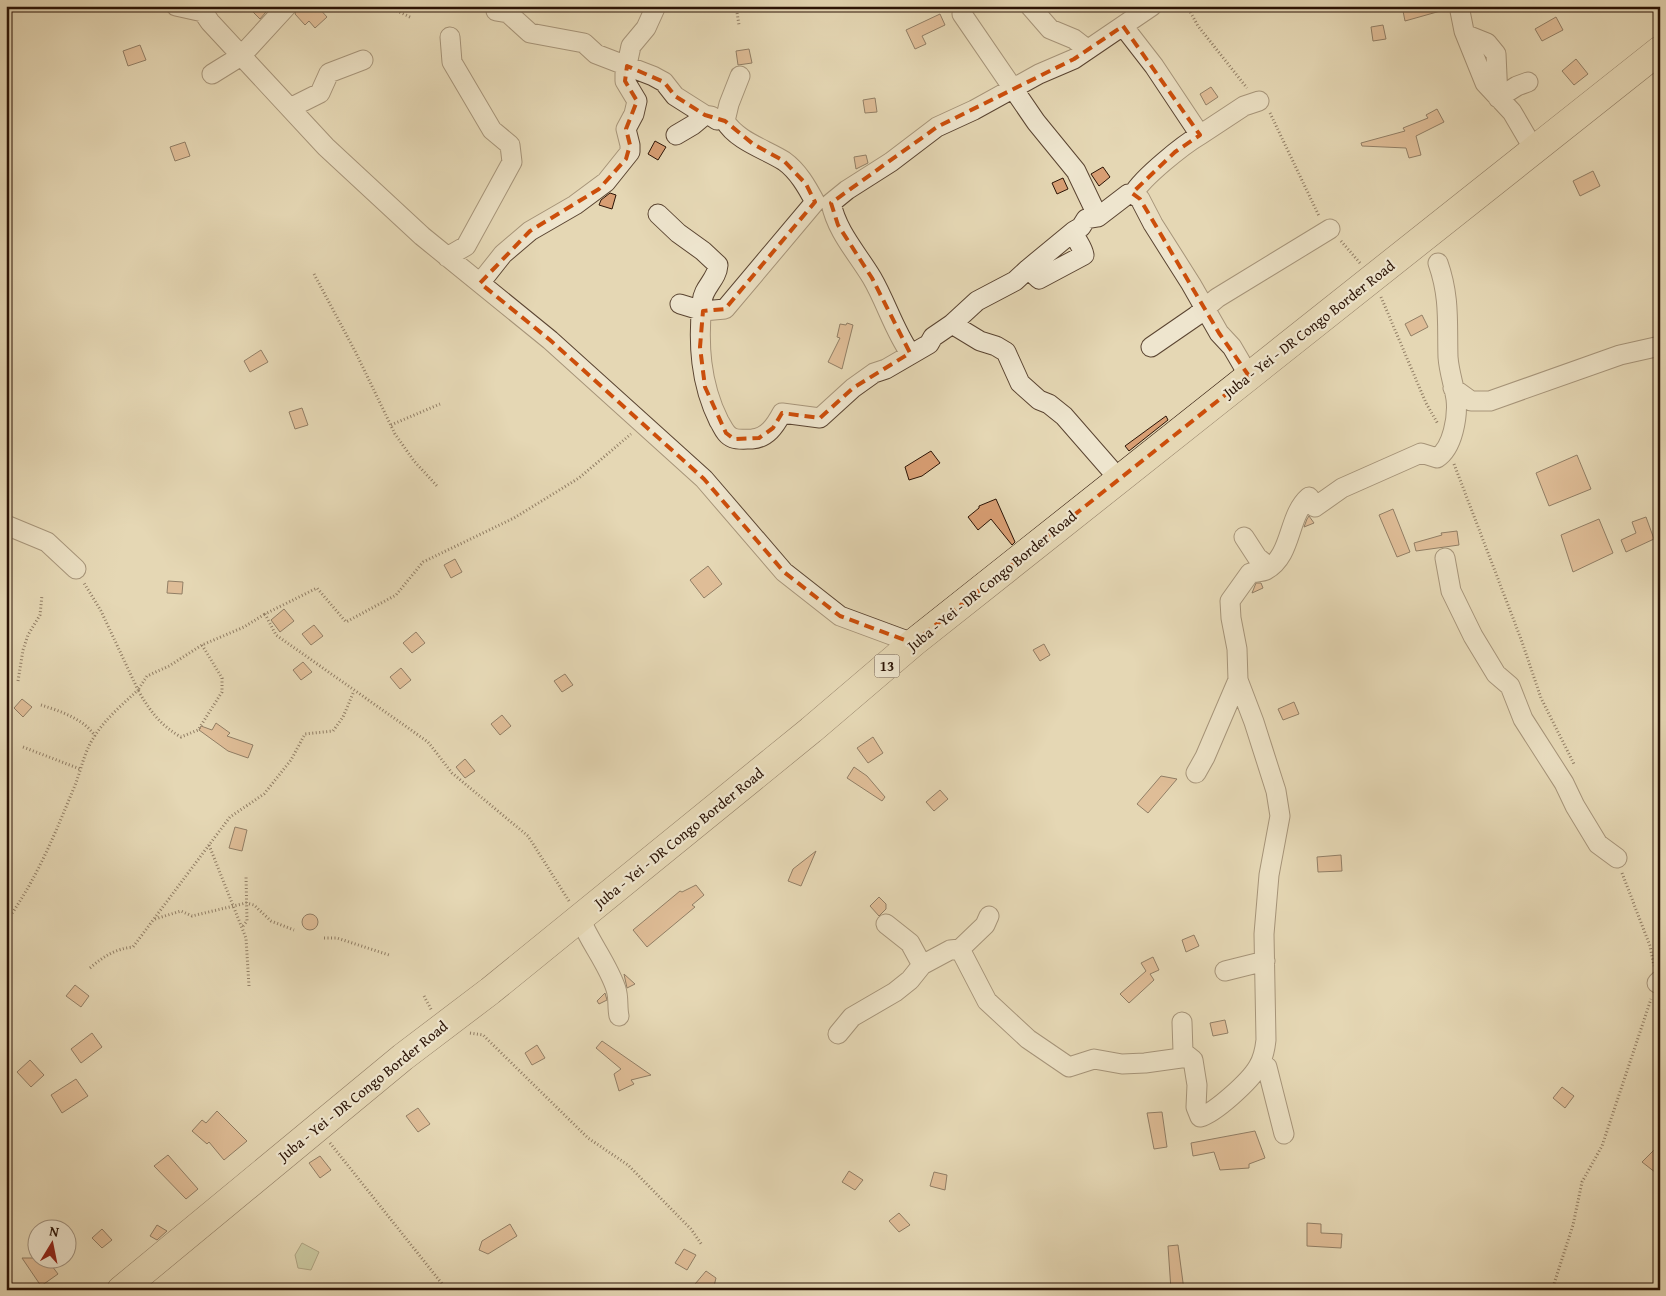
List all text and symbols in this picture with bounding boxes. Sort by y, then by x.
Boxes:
street label: Juba - Yei - DR Congo Border Road [1217,255,1399,403]
street label: Juba - Yei - DR Congo Border Road [901,506,1081,657]
road number: 13 [874,654,900,678]
street label: Juba - Yei - DR Congo Border Road [588,763,768,914]
street label: Juba - Yei - DR Congo Border Road [272,1016,452,1167]
north arrow [28,1218,78,1268]
text: N [48,1221,61,1242]

